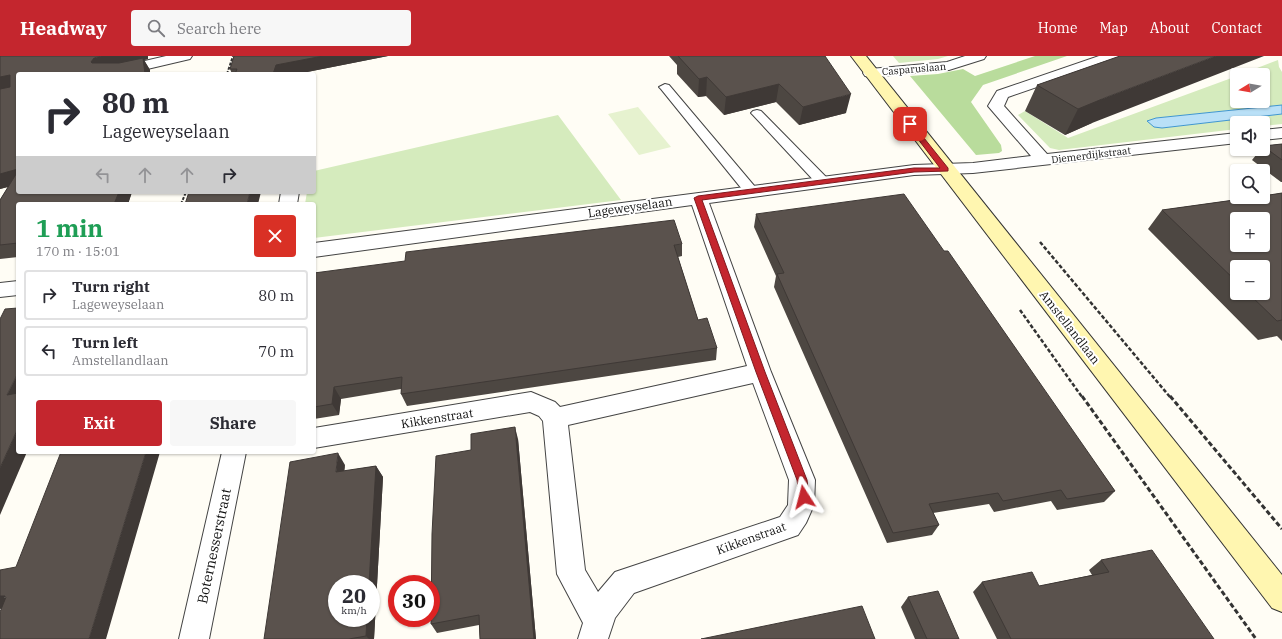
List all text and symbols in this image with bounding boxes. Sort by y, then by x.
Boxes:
search box [131,10,411,46]
text: Headway [20,16,107,40]
icon: search [145,17,167,39]
text: Search here [177,19,261,38]
text: Home [1038,19,1077,37]
text: Map [1099,19,1128,37]
text: About [1150,19,1189,37]
text: Contact [1211,19,1262,37]
street label: Casparuslaan [881,60,947,78]
north arrow [1230,68,1270,108]
map controls [1230,68,1270,300]
text: 80 m [102,84,169,121]
icon: right [36,88,88,140]
pin [893,107,927,141]
icon: arrive [899,113,921,135]
button: sound [1230,116,1270,156]
text: Lageweyselaan [102,120,230,143]
street label: Diemerdijkstraat [1050,144,1132,166]
icon: left [92,164,114,186]
icon: ahead [134,164,156,186]
icon: ahead [176,164,198,186]
icon: right [218,164,240,186]
button: search [1230,164,1270,204]
street label: Lageweyselaan [587,194,674,220]
text: 1 min [36,212,103,244]
button: + [1230,212,1270,252]
button: close [254,215,296,257]
text: 170 m · 15:01 [36,243,120,260]
button: − [1230,260,1270,300]
text: Turn right [72,277,150,296]
icon: right [38,284,60,306]
text: 80 m [258,286,294,305]
street label: Amstellandlaan [1037,287,1104,367]
text: Lageweyselaan [72,296,164,313]
text: Turn left [72,333,138,352]
icon: left [38,340,60,362]
text: 70 m [258,342,294,361]
text: Amstellandlaan [72,352,169,369]
button: Exit [36,400,162,446]
button: Share [170,400,296,446]
street label: Kikkenstraat [400,405,474,431]
position arrow [783,476,825,518]
street label: Boternesserstraat [193,487,235,605]
street label: Kikkenstraat [714,519,788,557]
speed limit sign: 30 [388,575,440,627]
text: 20 [342,582,366,609]
text: km/h [341,604,367,617]

